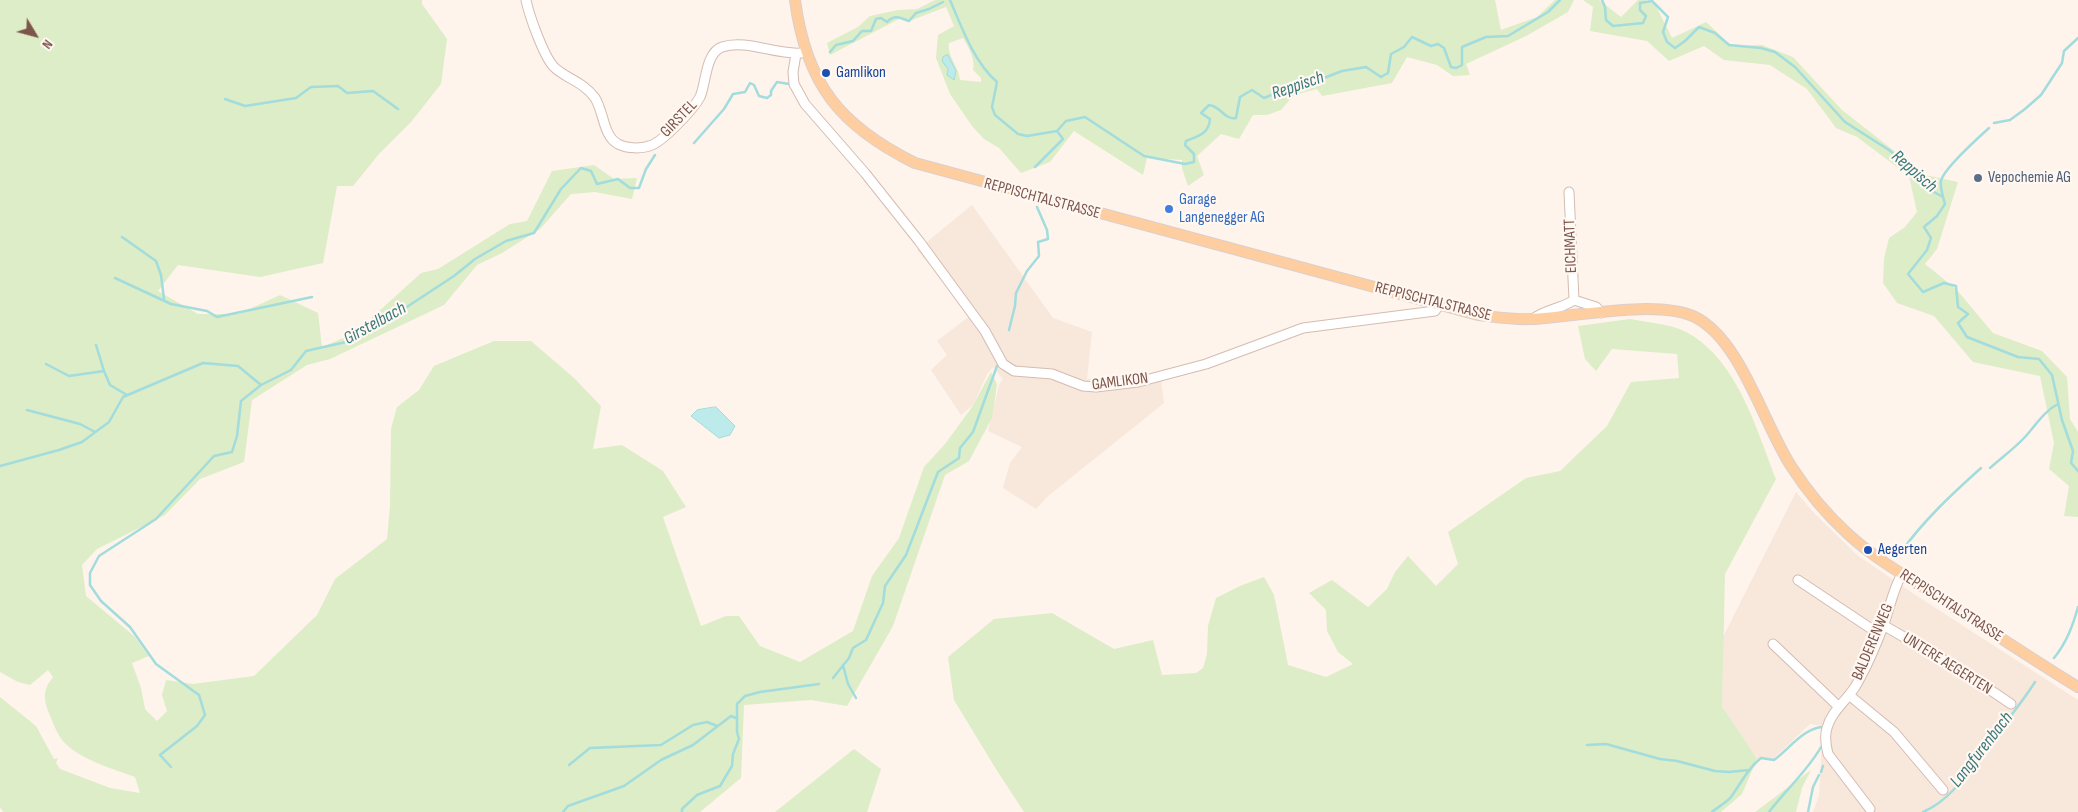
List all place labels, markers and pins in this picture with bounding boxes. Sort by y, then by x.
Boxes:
place label: Gamlikon [836,63,886,83]
marker: Gamlikon [820,67,832,79]
place label: Vepochemie AG [1988,168,2071,188]
marker: Vepochemie AG [1972,172,1984,184]
place label: Garage Langenegger AG [1179,190,1265,228]
marker: Garage Langenegger AG [1163,203,1175,215]
place label: Aegerten [1878,540,1927,560]
marker: Aegerten [1862,544,1874,556]

